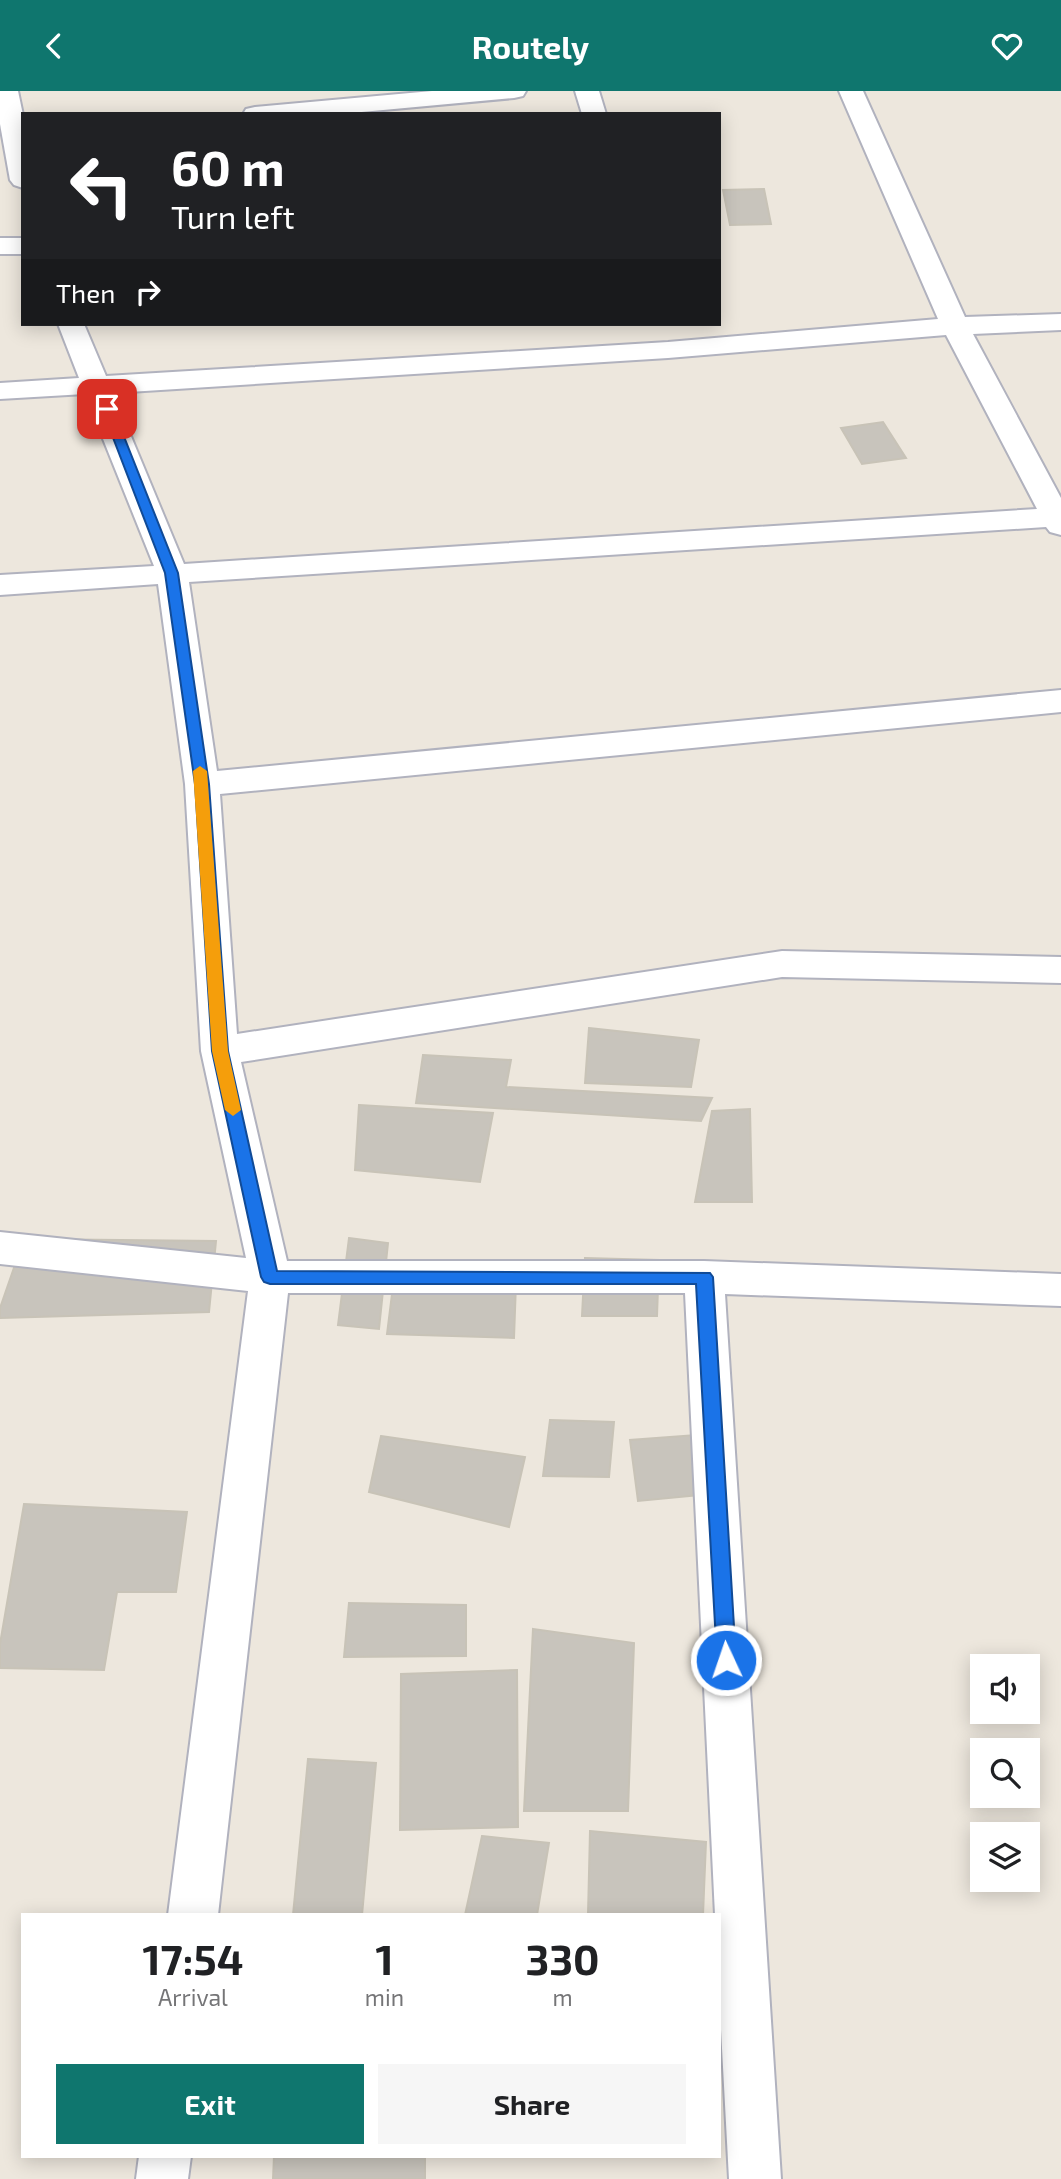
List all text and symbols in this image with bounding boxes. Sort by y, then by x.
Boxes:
icon: back [35,27,73,65]
text: Routely [472,27,589,65]
icon: heart [988,27,1026,65]
text: 60 m [171,137,285,196]
icon: left [56,140,147,231]
text: Turn left [171,197,295,235]
icon: right [129,273,167,311]
text: Then [56,277,115,308]
pin [77,379,137,439]
icon: arrive [88,390,126,428]
position arrow [689,1623,763,1697]
map controls [970,1654,1040,1892]
button: sound [970,1654,1040,1724]
button: search [970,1738,1040,1808]
button: layers [970,1822,1040,1892]
text: 17:54 [142,1933,243,1983]
text: 1 [375,1933,394,1983]
text: 330 [525,1933,600,1983]
text: Arrival [158,1983,228,2011]
text: min [365,1983,404,2011]
text: m [552,1983,573,2011]
button: Exit [56,2064,364,2144]
button: Share [378,2064,686,2144]

